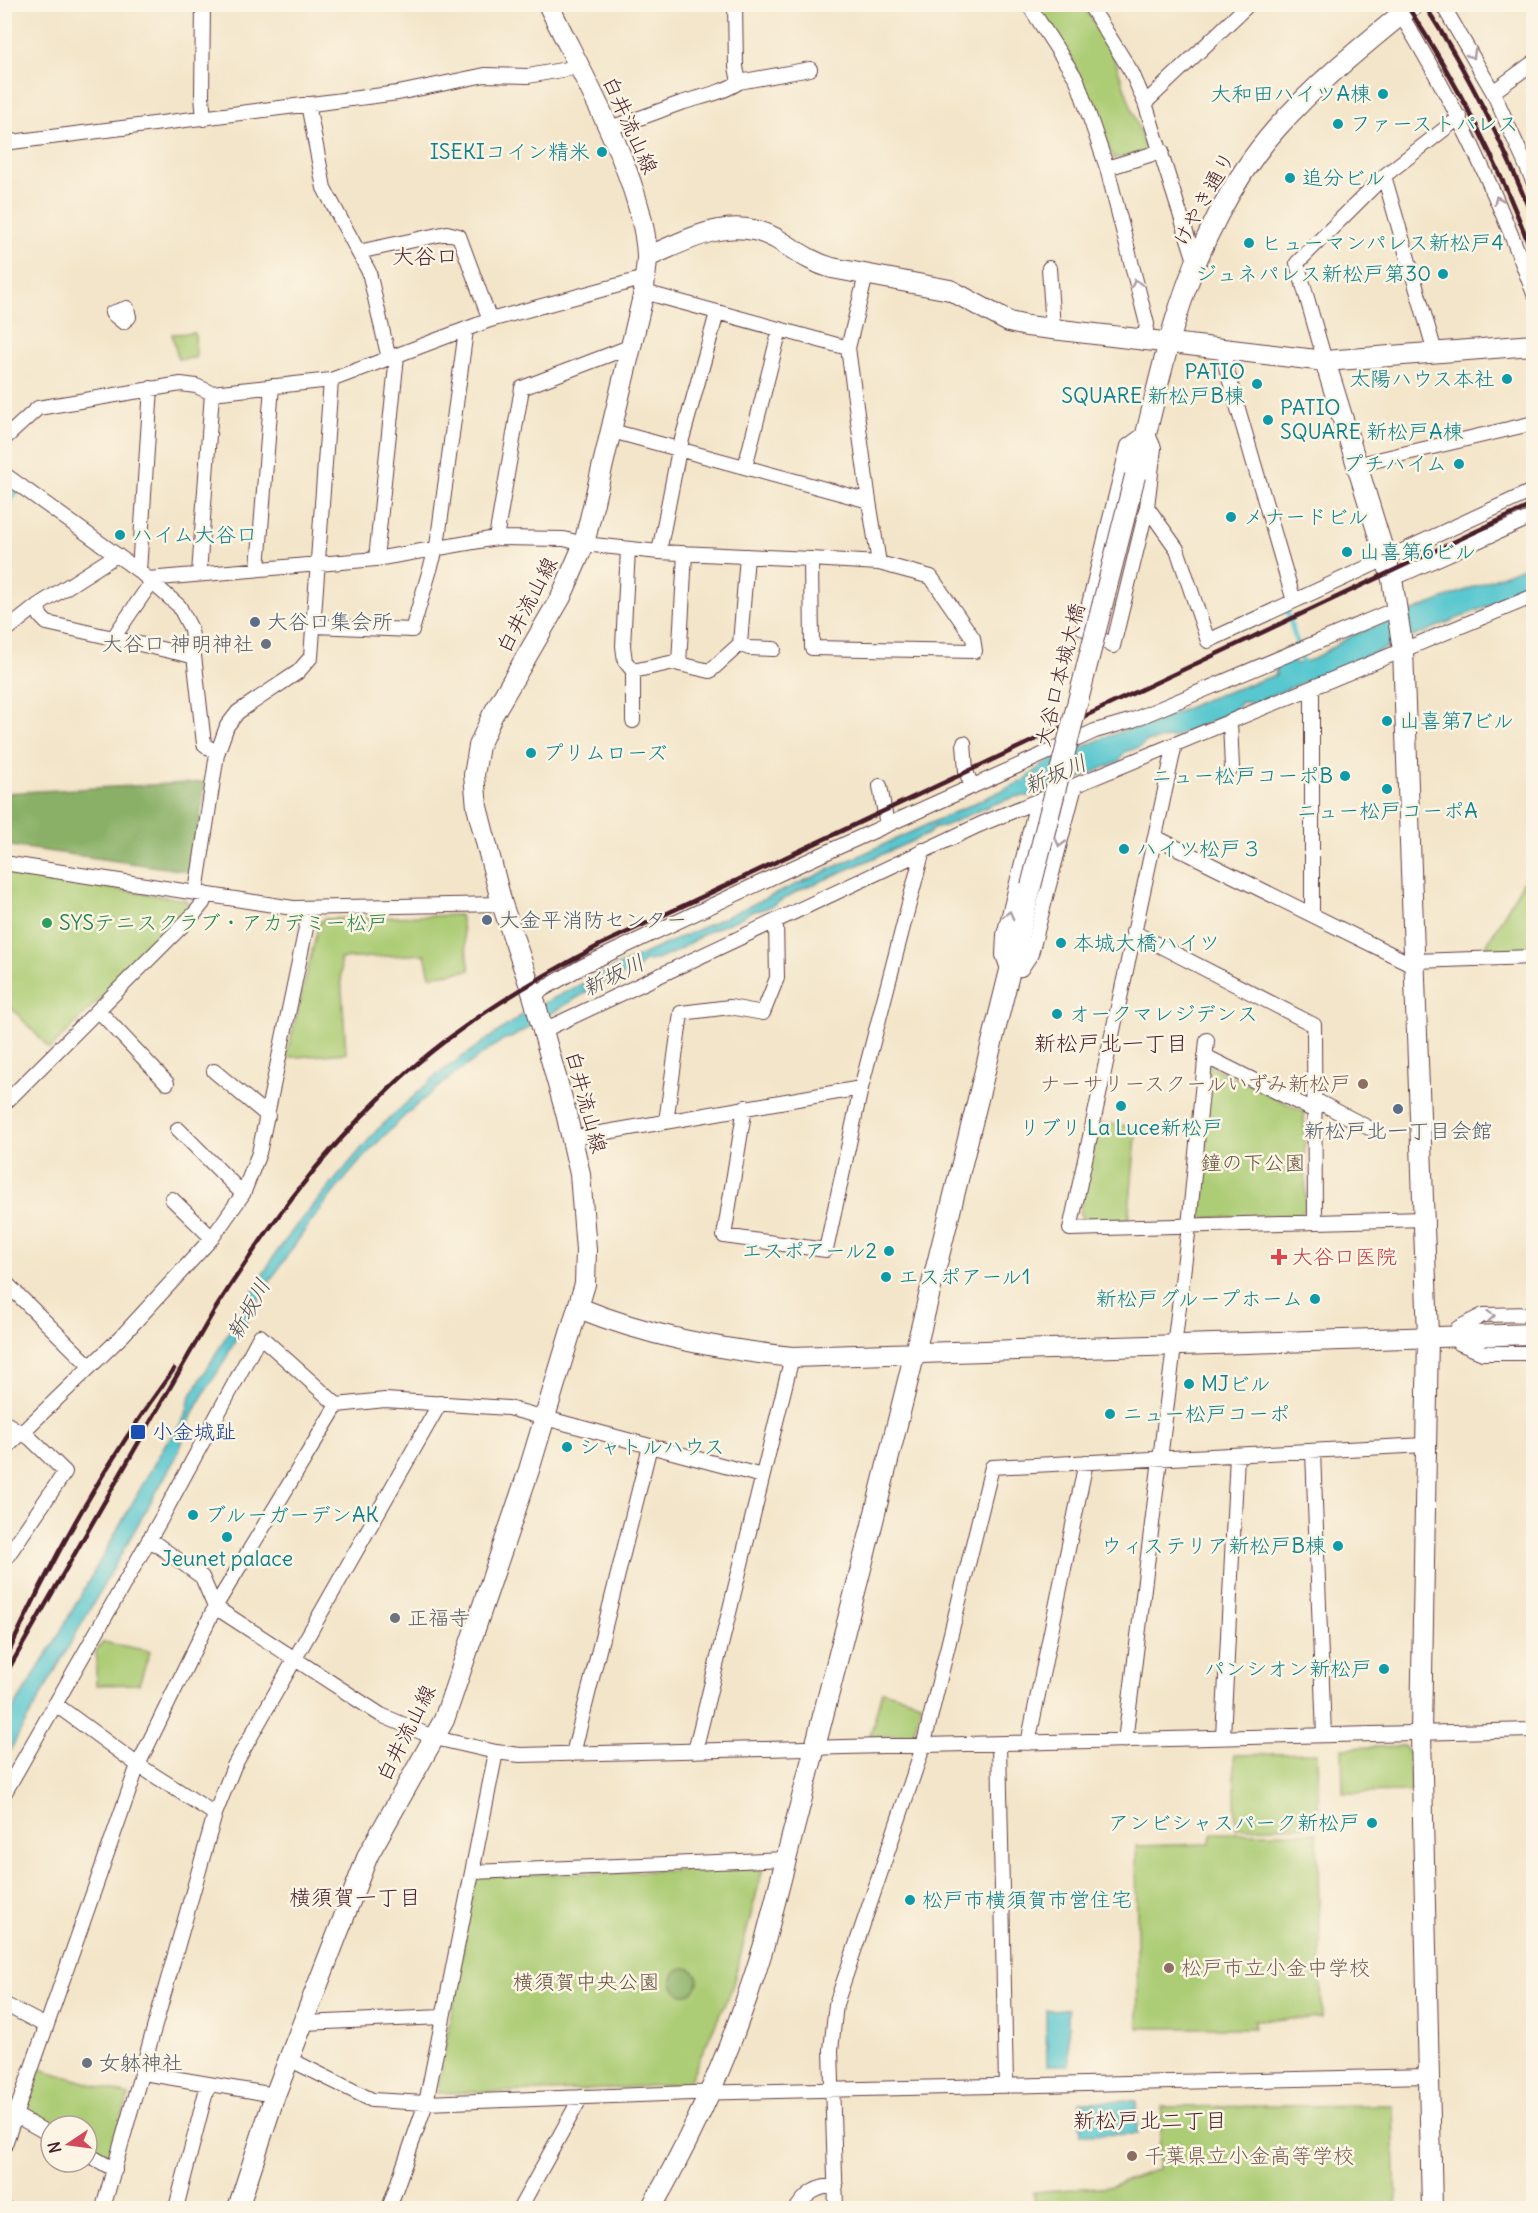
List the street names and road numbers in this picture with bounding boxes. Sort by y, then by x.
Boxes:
street label: 白井流山線 [597,71,664,178]
street label: けやき通り [1166,146,1241,251]
street label: 白井流山線 [490,552,563,657]
street label: 大谷口本城大橋 [1029,600,1090,749]
street label: 白井流山線 [560,1048,613,1156]
street label: 白井流山線 [370,1680,441,1786]

